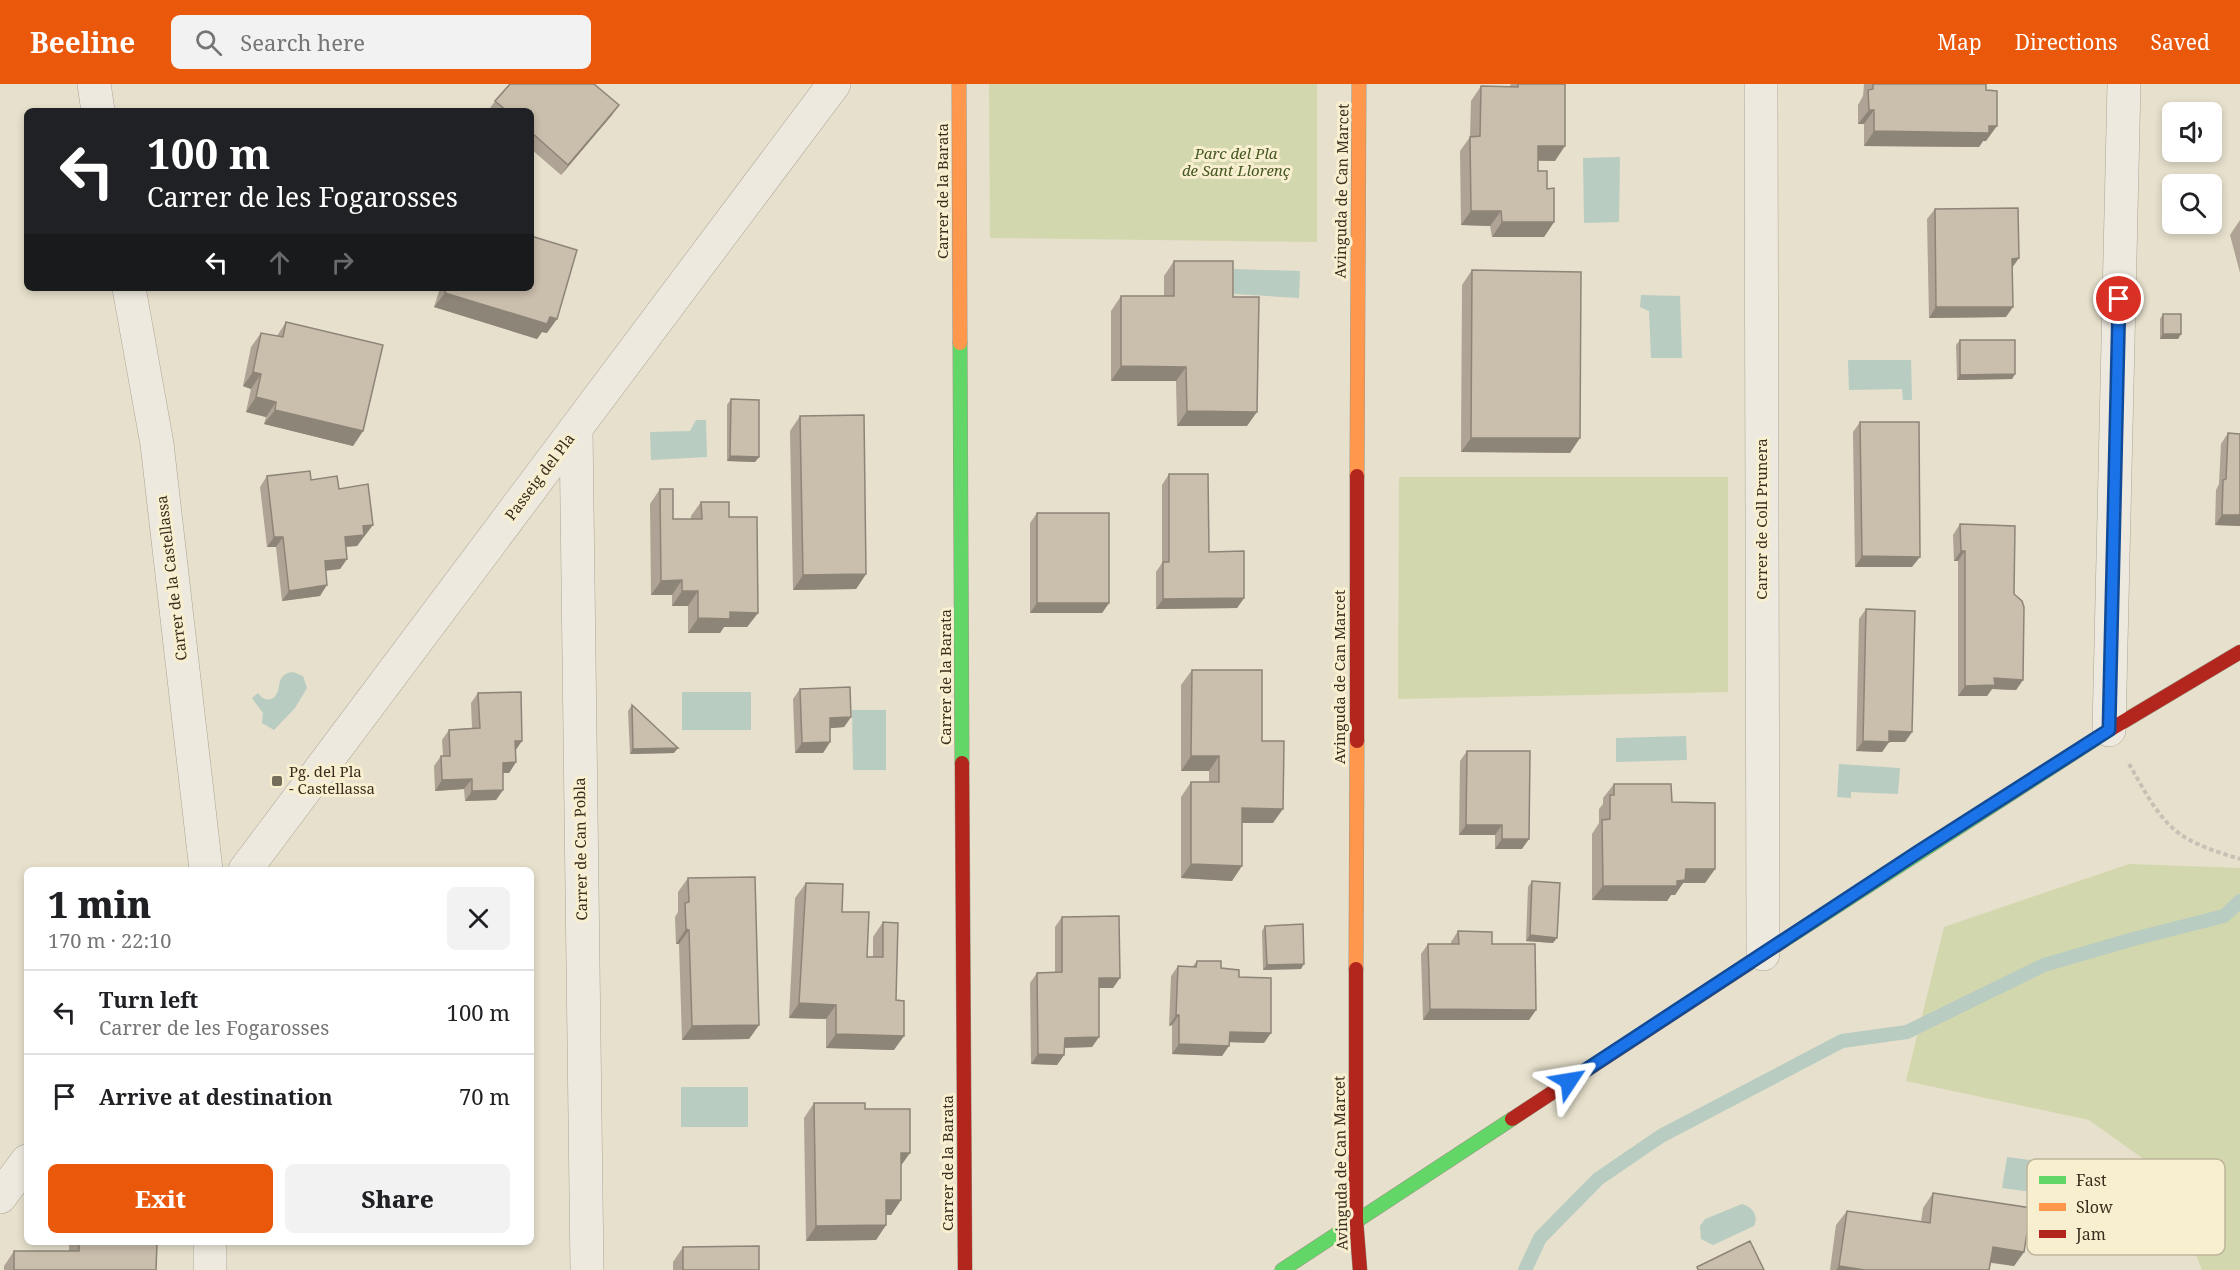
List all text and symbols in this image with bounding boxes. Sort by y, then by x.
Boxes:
search box [171,15,591,69]
text: Beeline [30,23,135,61]
icon: search [192,26,225,59]
text: Search here [240,27,365,57]
text: Map [1937,28,1982,56]
text: Directions [2015,28,2117,56]
text: Saved [2150,28,2210,56]
map controls [2162,102,2222,234]
button: sound [2162,102,2222,162]
street label: Avinguda de Can Marcet [1329,104,1353,278]
street label: Carrer de la Barata [932,123,952,259]
text: 100 m [147,124,271,181]
icon: left [48,132,126,210]
park label: Parc del Pla de Sant Llorenç [1182,143,1291,180]
button: search [2162,174,2222,234]
text: Carrer de les Fogarosses [147,178,458,215]
icon: left [200,246,233,279]
icon: ahead [263,246,296,279]
icon: right [326,246,359,279]
pin [2093,273,2144,324]
icon: arrive [2102,282,2135,315]
street label: Passeig del Pla [500,429,578,524]
street label: Carrer de Coll Prunera [1751,438,1771,600]
street label: Carrer de la Castellassa [151,494,191,662]
street label: Avinguda de Can Marcet [1329,590,1349,764]
street label: Carrer de la Barata [935,609,955,745]
place label: Pg. del Pla - Castellassa [289,761,375,798]
marker: Pg. del Pla - Castellassa [270,774,284,788]
street label: Carrer de Can Pobla [569,777,591,921]
text: 1 min [48,880,151,929]
button: close [447,887,510,950]
text: 170 m · 22:10 [48,927,171,954]
text: Turn left [99,984,198,1014]
icon: left [48,996,81,1029]
text: 100 m [447,997,510,1027]
text: Carrer de les Fogarosses [99,1014,329,1041]
position arrow [1537,1049,1601,1113]
street label: Avinguda de Can Marcet [1328,1076,1352,1250]
icon: arrive [48,1080,81,1113]
text: Arrive at destination [99,1081,333,1111]
text: 70 m [459,1081,510,1111]
street label: Carrer de la Barata [937,1095,957,1231]
legend [2027,1159,2225,1255]
button: Exit [48,1164,273,1233]
button: Share [285,1164,510,1233]
text: Fast [2076,1169,2107,1191]
text: Slow [2076,1196,2113,1218]
text: Jam [2075,1223,2106,1245]

